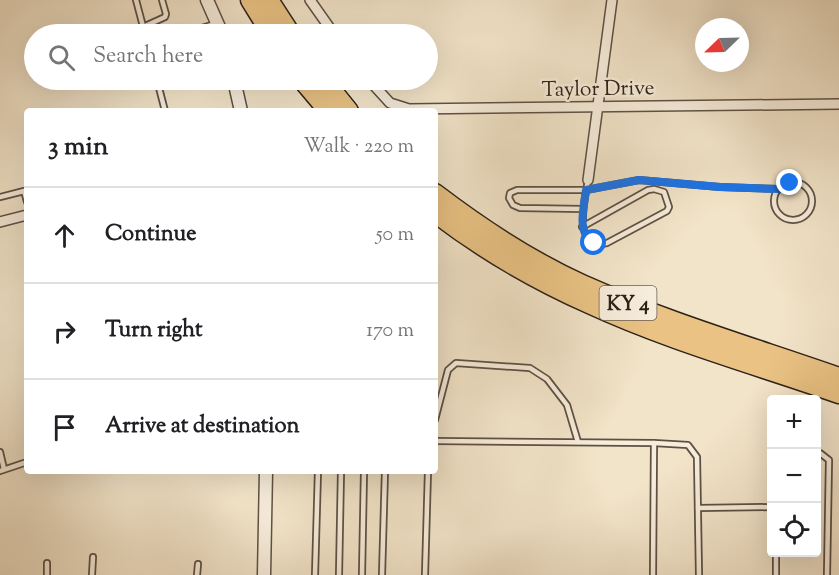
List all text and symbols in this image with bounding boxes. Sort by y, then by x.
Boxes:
north arrow [695,18,749,72]
search box [24,24,438,90]
icon: search [45,41,78,74]
text: Search here [93,41,203,73]
street label: Taylor Drive [541,74,655,106]
text: 3 min [48,129,108,166]
text: Walk · 220 m [303,133,414,162]
route end [776,169,802,195]
icon: ahead [48,219,81,252]
text: Continue [105,219,196,251]
text: 50 m [376,221,414,250]
route start [580,229,606,255]
road number: KY 4 [600,286,656,320]
icon: right [48,315,81,348]
text: Turn right [105,315,202,347]
text: 170 m [366,317,414,346]
map controls [767,395,821,557]
button: + [767,395,821,449]
icon: arrive [48,411,81,444]
text: Arrive at destination [105,411,300,443]
button: − [767,449,821,503]
button: locate [767,503,821,557]

